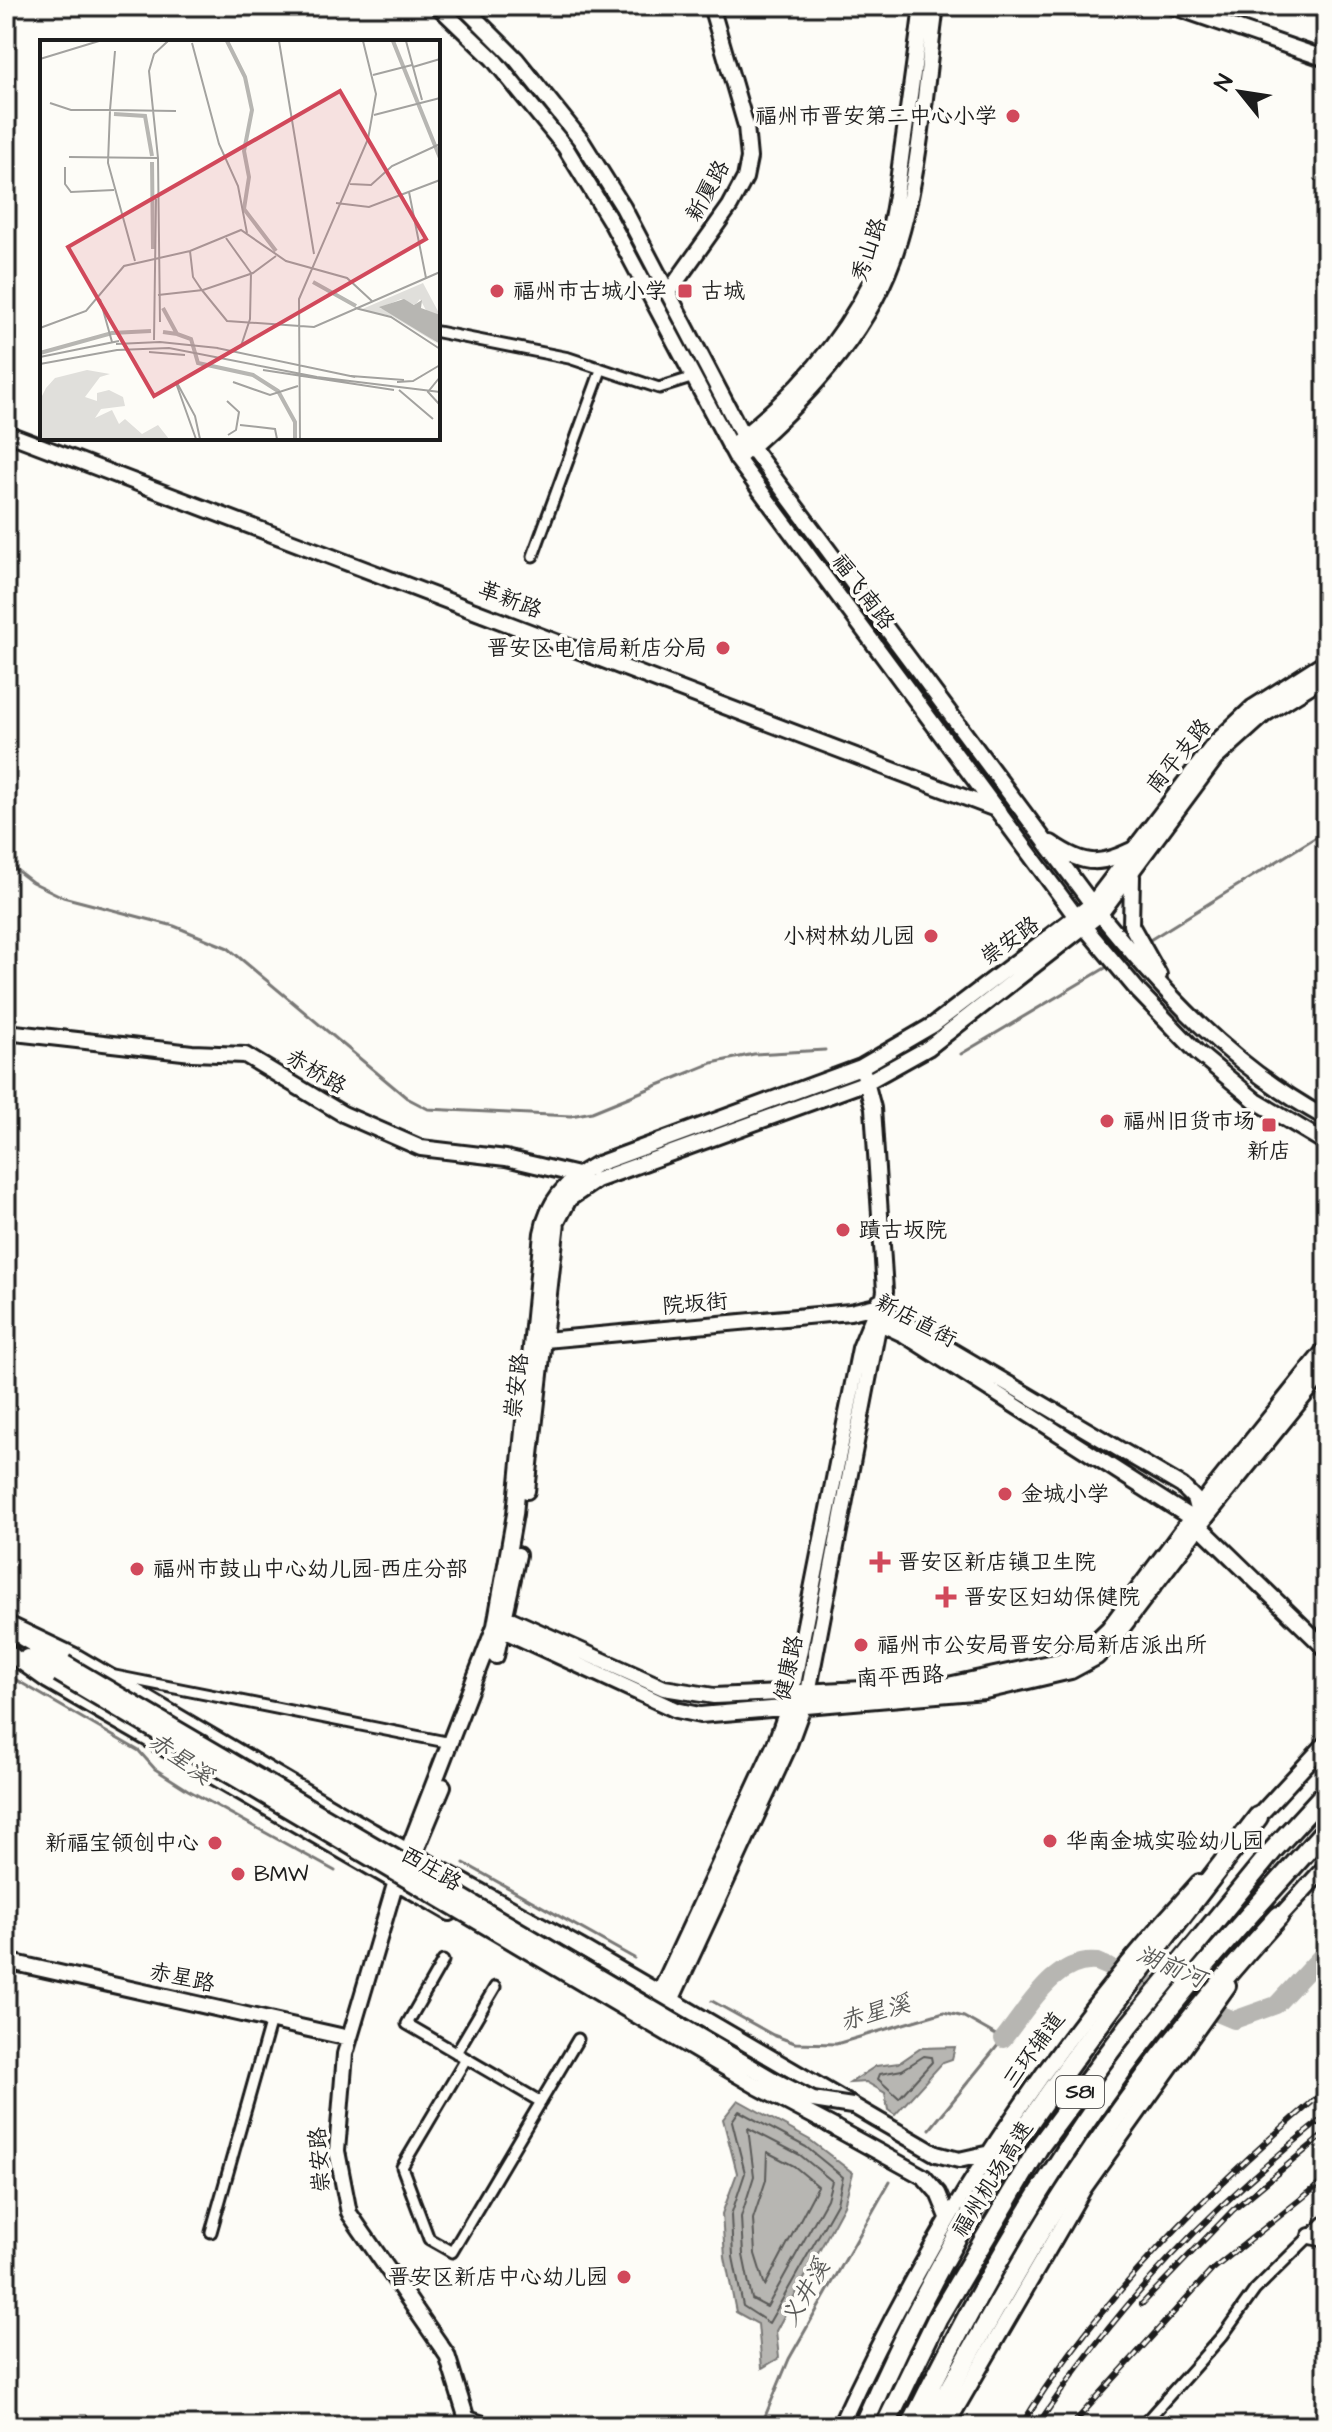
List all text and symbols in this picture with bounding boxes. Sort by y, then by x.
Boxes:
inset map [40,40,440,440]
north arrow [1200,52,1280,132]
text: N [1207,69,1241,96]
place label: 福州市晋安第二中心小学 [755,101,997,132]
marker: 福州市晋安第二中心小学 [1004,107,1022,125]
street label: 新厦路 [678,155,738,227]
street label: 秀山路 [844,214,894,286]
place label: 福州市古城小学 [513,276,667,307]
place label: 古城 [701,276,745,307]
marker: 福州市古城小学 [488,282,506,300]
marker: 古城 [676,282,694,300]
street label: 福飞南路 [824,548,902,636]
street label: 革新路 [474,574,546,626]
place label: 晋安区电信局新店分局 [487,633,707,664]
marker: 晋安区电信局新店分局 [714,639,732,657]
street label: 南平支路 [1139,712,1219,800]
street label: 崇安路 [974,909,1046,973]
place label: 小树林幼儿园 [783,921,915,952]
marker: 小树林幼儿园 [922,927,940,945]
street label: 赤桥路 [280,1042,352,1102]
place label: 福州旧货市场 [1123,1106,1255,1137]
marker: 福州旧货市场 [1098,1112,1116,1130]
marker: 新店 [1260,1116,1278,1134]
place label: 新店 [1247,1136,1291,1167]
place label: 蹟古坂院 [859,1215,947,1246]
marker: 蹟古坂院 [834,1221,852,1239]
street label: 院坂街 [661,1286,729,1322]
street label: 新店直街 [870,1287,962,1355]
street label: 崇安路 [498,1351,536,1421]
place label: 金城小学 [1021,1479,1109,1510]
marker: 金城小学 [996,1485,1014,1503]
place label: 晋安区新店镇卫生院 [898,1547,1096,1578]
marker: 晋安区新店镇卫生院 [869,1551,891,1573]
place label: 福州市鼓山中心幼儿园-西庄分部 [153,1554,468,1585]
marker: 福州市鼓山中心幼儿园-西庄分部 [128,1560,146,1578]
place label: 晋安区妇幼保健院 [964,1582,1140,1613]
marker: 晋安区妇幼保健院 [935,1586,957,1608]
place label: 福州市公安局晋安分局新店派出所 [877,1630,1207,1661]
street label: 健康路 [767,1632,811,1704]
marker: 福州市公安局晋安分局新店派出所 [852,1636,870,1654]
street label: 南平西路 [855,1659,945,1695]
water label: 赤星溪 [141,1724,221,1795]
place label: 华南金城实验幼儿园 [1066,1826,1264,1857]
place label: 新福宝领创中心 [45,1828,199,1859]
marker: 华南金城实验幼儿园 [1041,1832,1059,1850]
marker: 新福宝领创中心 [206,1834,224,1852]
street label: 西庄路 [395,1839,467,1899]
place label: BMW [254,1859,309,1890]
marker: BMW [229,1865,247,1883]
water label: 湖前河 [1131,1937,1214,1998]
street label: 赤星路 [146,1956,218,2000]
water label: 赤星溪 [836,1986,916,2039]
street label: 三环辅道 [996,2005,1072,2095]
road number: S81 [1056,2076,1104,2108]
street label: 福州机场高速 [945,2115,1041,2243]
street label: 崇安路 [302,2126,338,2194]
water label: 义井溪 [773,2252,840,2333]
place label: 晋安区新店中心幼儿园 [388,2262,608,2293]
marker: 晋安区新店中心幼儿园 [615,2268,633,2286]

